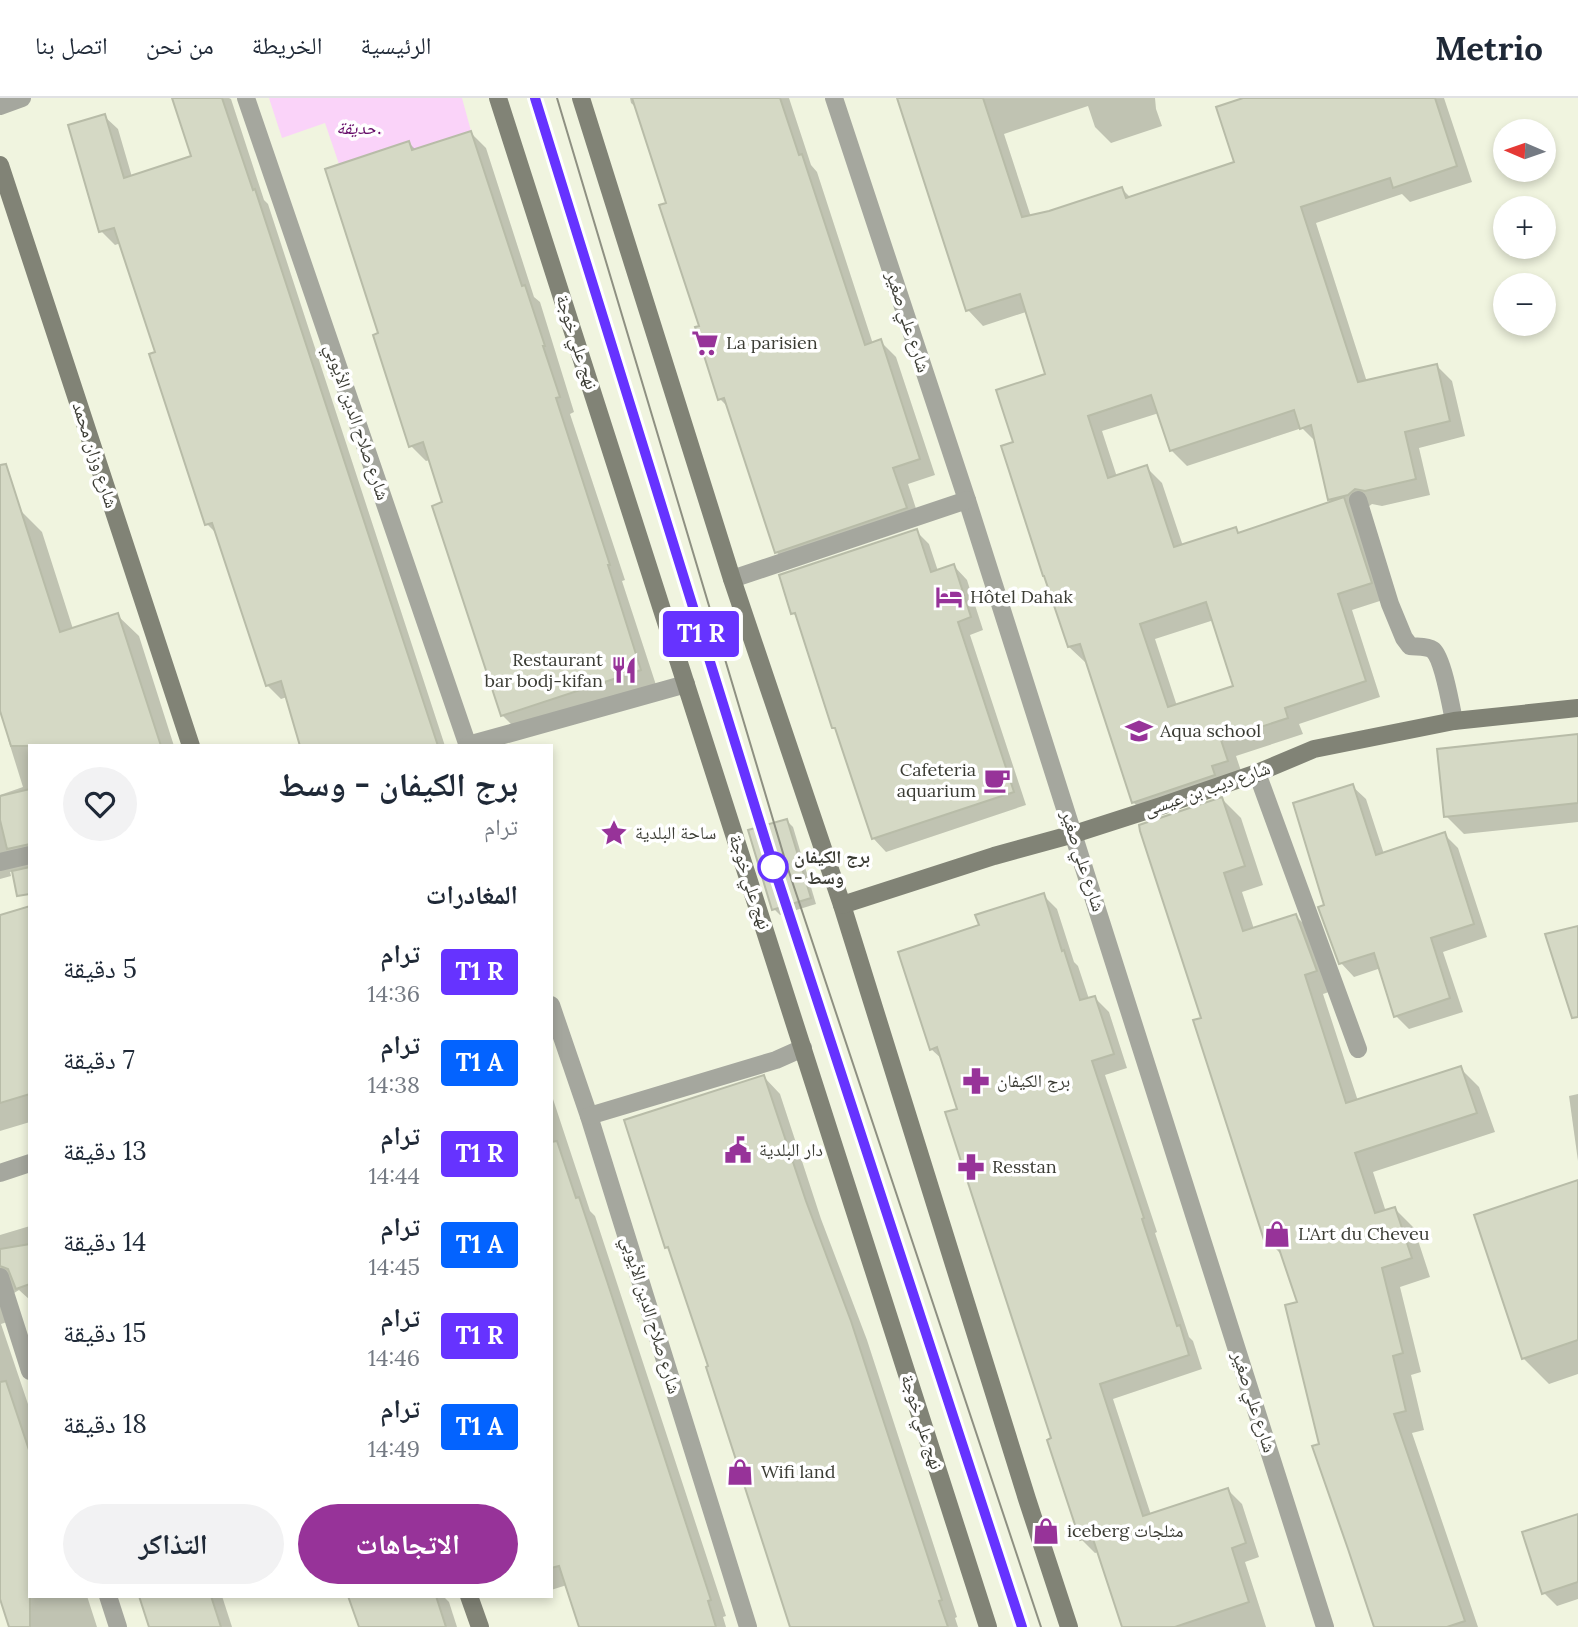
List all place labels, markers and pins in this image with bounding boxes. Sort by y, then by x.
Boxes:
supermarket icon: La parisien [690,328,720,358]
place label: La parisien [726,331,818,354]
hotel icon: Hôtel Dahak [934,582,964,612]
place label: Hôtel Dahak [970,585,1073,608]
place label: Restaurant bar bodj-kifan [484,648,603,692]
restaurant icon: Restaurant bar bodj-kifan [609,655,639,685]
school or university icon: Aqua school [1124,716,1154,746]
place label: Aqua school [1159,719,1261,742]
place label: Cafeteria aquarium [897,758,976,802]
cafe icon: Cafeteria aquarium [982,765,1012,795]
place icon: ساحة البلدية [599,818,629,848]
place label: ساحة البلدية [635,821,716,844]
place label: برج الكيفان - وسط [794,845,870,889]
marker: برج الكيفان - وسط [758,852,788,882]
pharmacy icon: برج الكيفان [961,1066,991,1096]
place label: برج الكيفان [997,1069,1070,1093]
public building icon: دار البلدية [723,1135,753,1165]
place label: دار البلدية [759,1138,823,1161]
pharmacy icon: Resstan [956,1152,986,1182]
place label: Resstan [992,1155,1057,1178]
shop icon: L'Art du Cheveu [1262,1219,1292,1249]
place label: L'Art du Cheveu [1298,1222,1430,1245]
shop icon: Wifi land [725,1457,755,1487]
place label: Wifi land [761,1460,836,1483]
shop icon: iceberg مثلجات [1031,1516,1061,1546]
place label: iceberg مثلجات [1067,1519,1183,1542]

